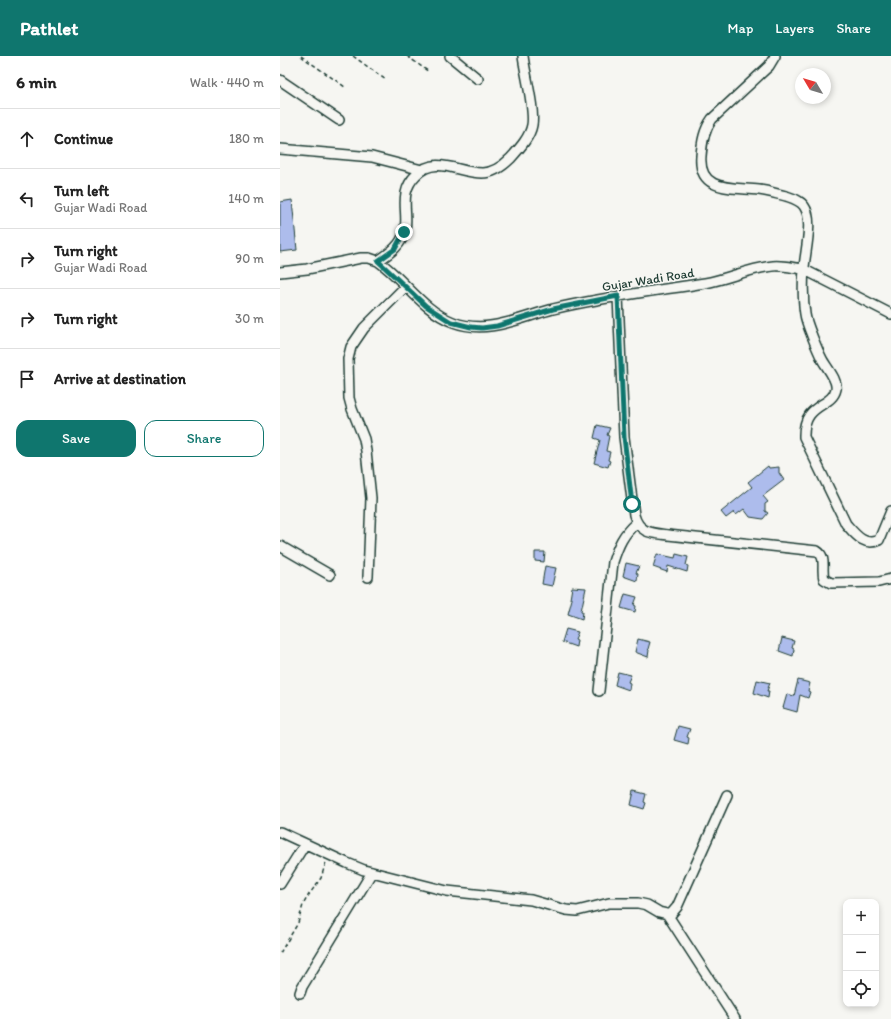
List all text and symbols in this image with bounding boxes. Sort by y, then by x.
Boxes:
text: Pathlet [20,17,78,40]
text: Map [728,20,753,37]
text: Layers [775,20,814,37]
text: Share [836,20,871,37]
north arrow [795,68,831,104]
text: 6 min [16,72,57,92]
text: Walk · 440 m [190,75,264,90]
icon: ahead [16,128,38,150]
text: Continue [54,130,113,148]
text: 180 m [229,131,264,146]
text: Turn left [54,182,109,200]
icon: left [16,188,38,210]
text: 140 m [228,191,264,206]
text: Gujar Wadi Road [54,200,147,215]
route end [395,223,413,241]
text: Turn right [54,242,118,260]
icon: right [16,248,38,270]
text: 90 m [235,251,264,266]
text: Gujar Wadi Road [54,260,147,275]
street label: Gujar Wadi Road [601,265,695,294]
icon: right [16,308,38,330]
text: Turn right [54,310,118,328]
text: 30 m [235,311,264,326]
icon: arrive [16,368,38,390]
text: Arrive at destination [54,370,186,388]
button: Save [16,420,136,457]
button: Share [144,420,264,457]
route start [623,495,641,513]
map controls [843,899,879,1007]
button: + [843,899,879,935]
button: − [843,935,879,971]
button: locate [843,971,879,1007]

